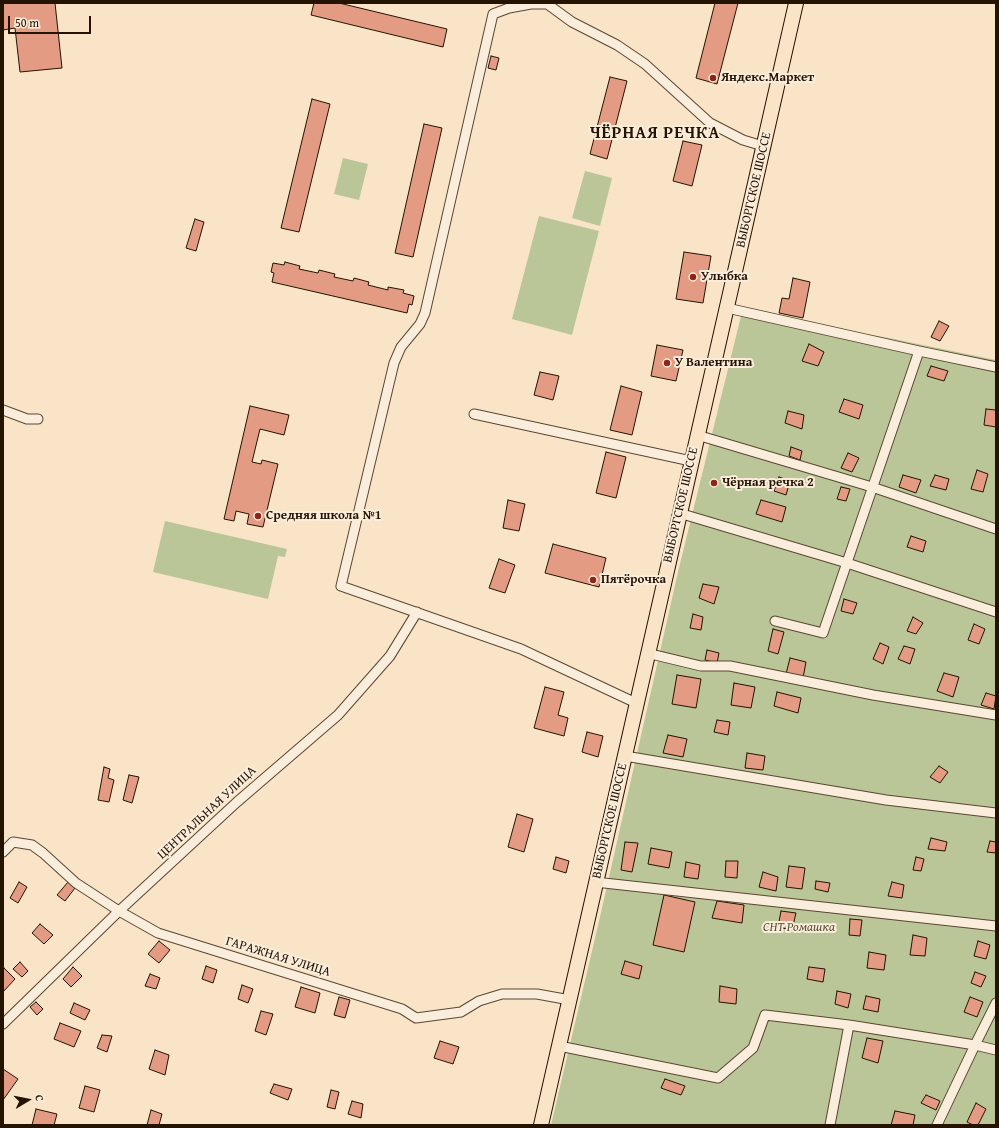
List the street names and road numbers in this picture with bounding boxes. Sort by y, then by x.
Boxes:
street label: ВЫБОРГСКОЕ ШОССЕ [733,131,775,249]
street label: ВЫБОРГСКОЕ ШОССЕ [660,446,702,564]
street label: ВЫБОРГСКОЕ ШОССЕ [589,762,631,880]
street label: ЦЕНТРАЛЬНАЯ УЛИЦА [154,763,260,863]
street label: ГАРАЖНАЯ УЛИЦА [224,934,332,980]

